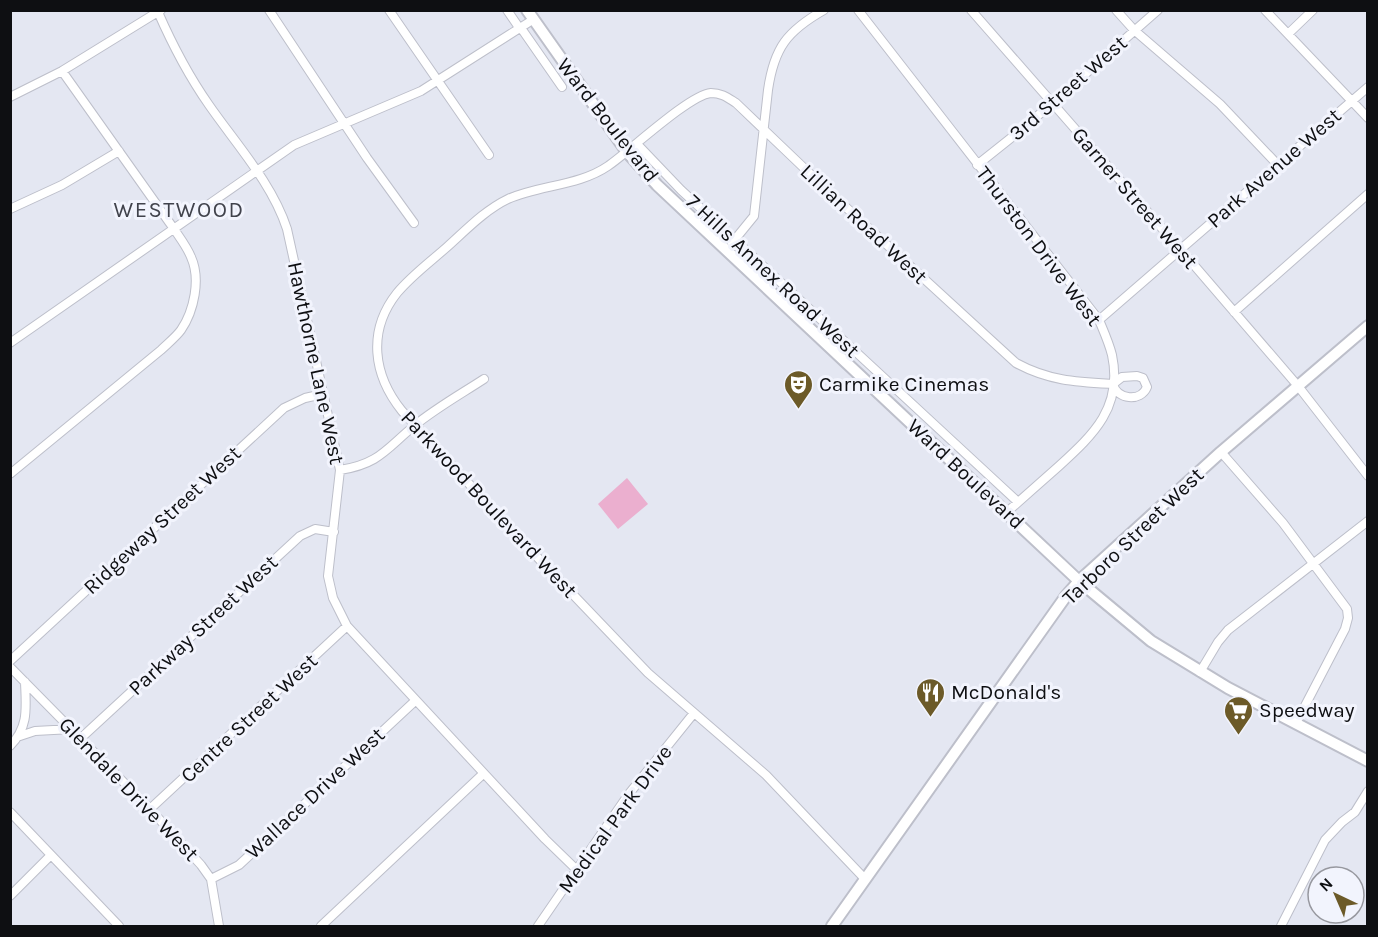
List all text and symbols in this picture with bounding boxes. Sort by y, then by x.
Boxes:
street label: 3rd Street West [1004,30,1132,146]
street label: Ward Boulevard [552,53,664,187]
street label: Park Avenue West [1202,103,1346,233]
street label: Garner Street West [1067,123,1203,274]
street label: Lillian Road West [796,159,932,289]
street label: Thurston Drive West [971,162,1107,331]
street label: 7 Hills Annex Road West [681,189,865,363]
district label: WESTWOOD [114,197,244,223]
street label: Hawthorne Lane West [283,259,349,467]
theatre icon: Carmike Cinemas [782,368,814,410]
place label: Carmike Cinemas [819,372,989,396]
street label: Parkwood Boulevard West [396,405,582,603]
street label: Ward Boulevard [903,414,1029,534]
street label: Ridgeway Street West [78,441,246,599]
street label: Tarboro Street West [1058,463,1208,609]
street label: Parkway Street West [124,550,282,700]
street label: Centre Street West [176,648,322,787]
restaurant icon: McDonald's [914,676,946,718]
place label: McDonald's [951,680,1061,704]
supermarket icon: Speedway [1222,694,1254,736]
place label: Speedway [1259,698,1355,722]
street label: Glendale Drive West [54,712,204,866]
street label: Wallace Drive West [240,722,390,864]
street label: Medical Park Drive [553,740,677,898]
north arrow [1306,865,1366,925]
text: N [1315,874,1337,895]

